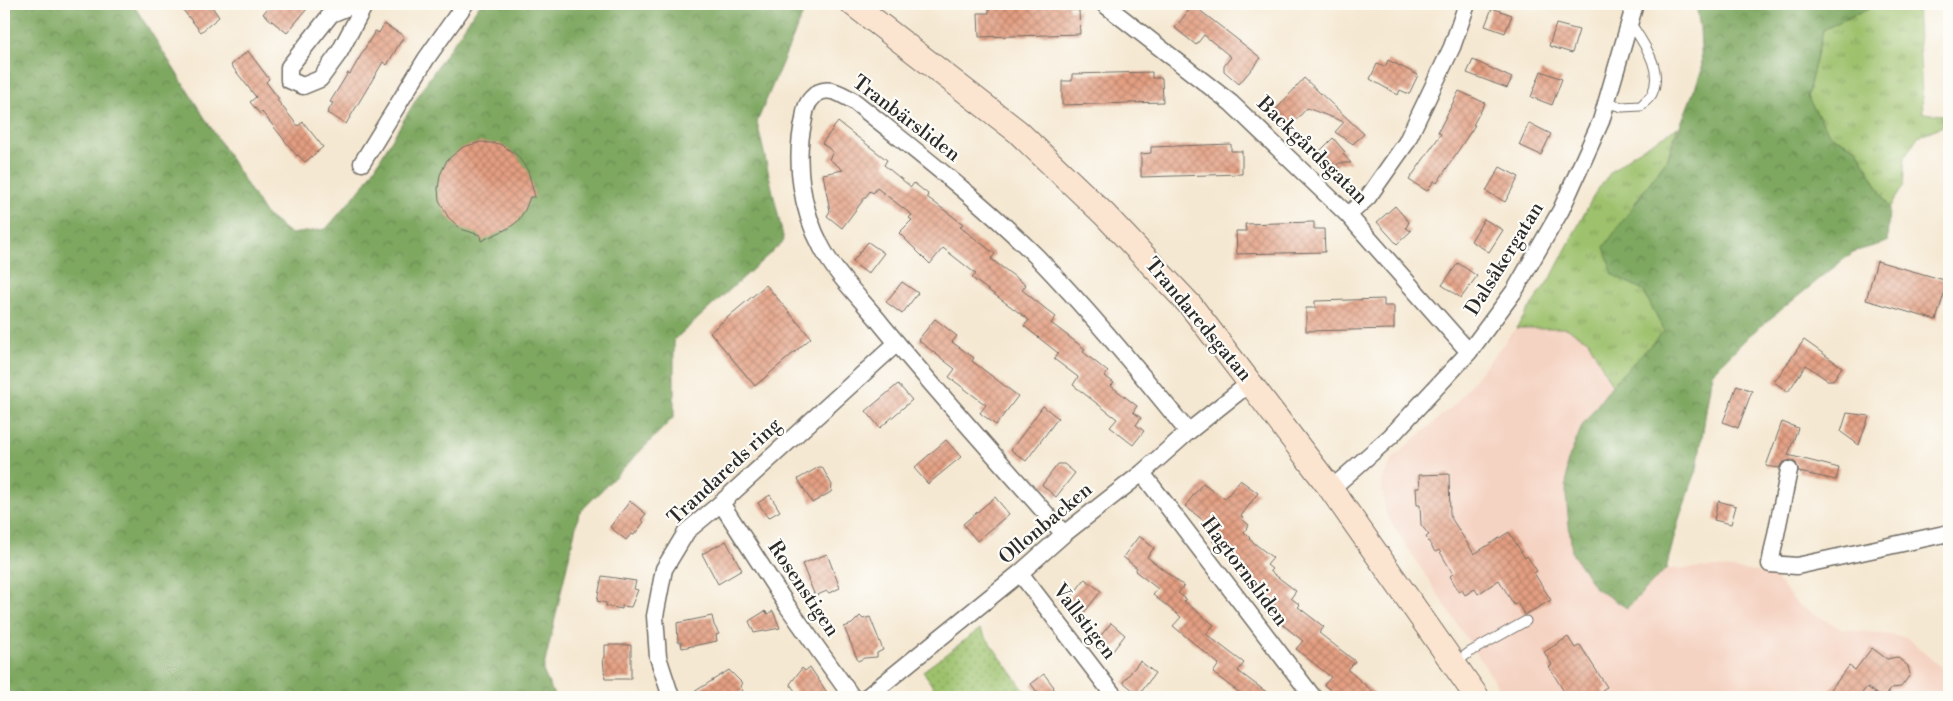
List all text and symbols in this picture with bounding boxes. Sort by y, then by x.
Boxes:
street label: Tranbärsliden [847,70,965,168]
street label: Backgårdsgatan [1251,91,1373,210]
street label: Dalsåkergatan [1460,198,1550,320]
street label: Trandaredsgatan [1139,253,1257,387]
street label: Trandareds ring [663,413,787,531]
street label: Ollonbacken [994,478,1098,570]
street label: Hagtornsliden [1195,513,1293,632]
street label: Rosenstigen [762,536,844,642]
street label: Vallstigen [1046,578,1121,665]

